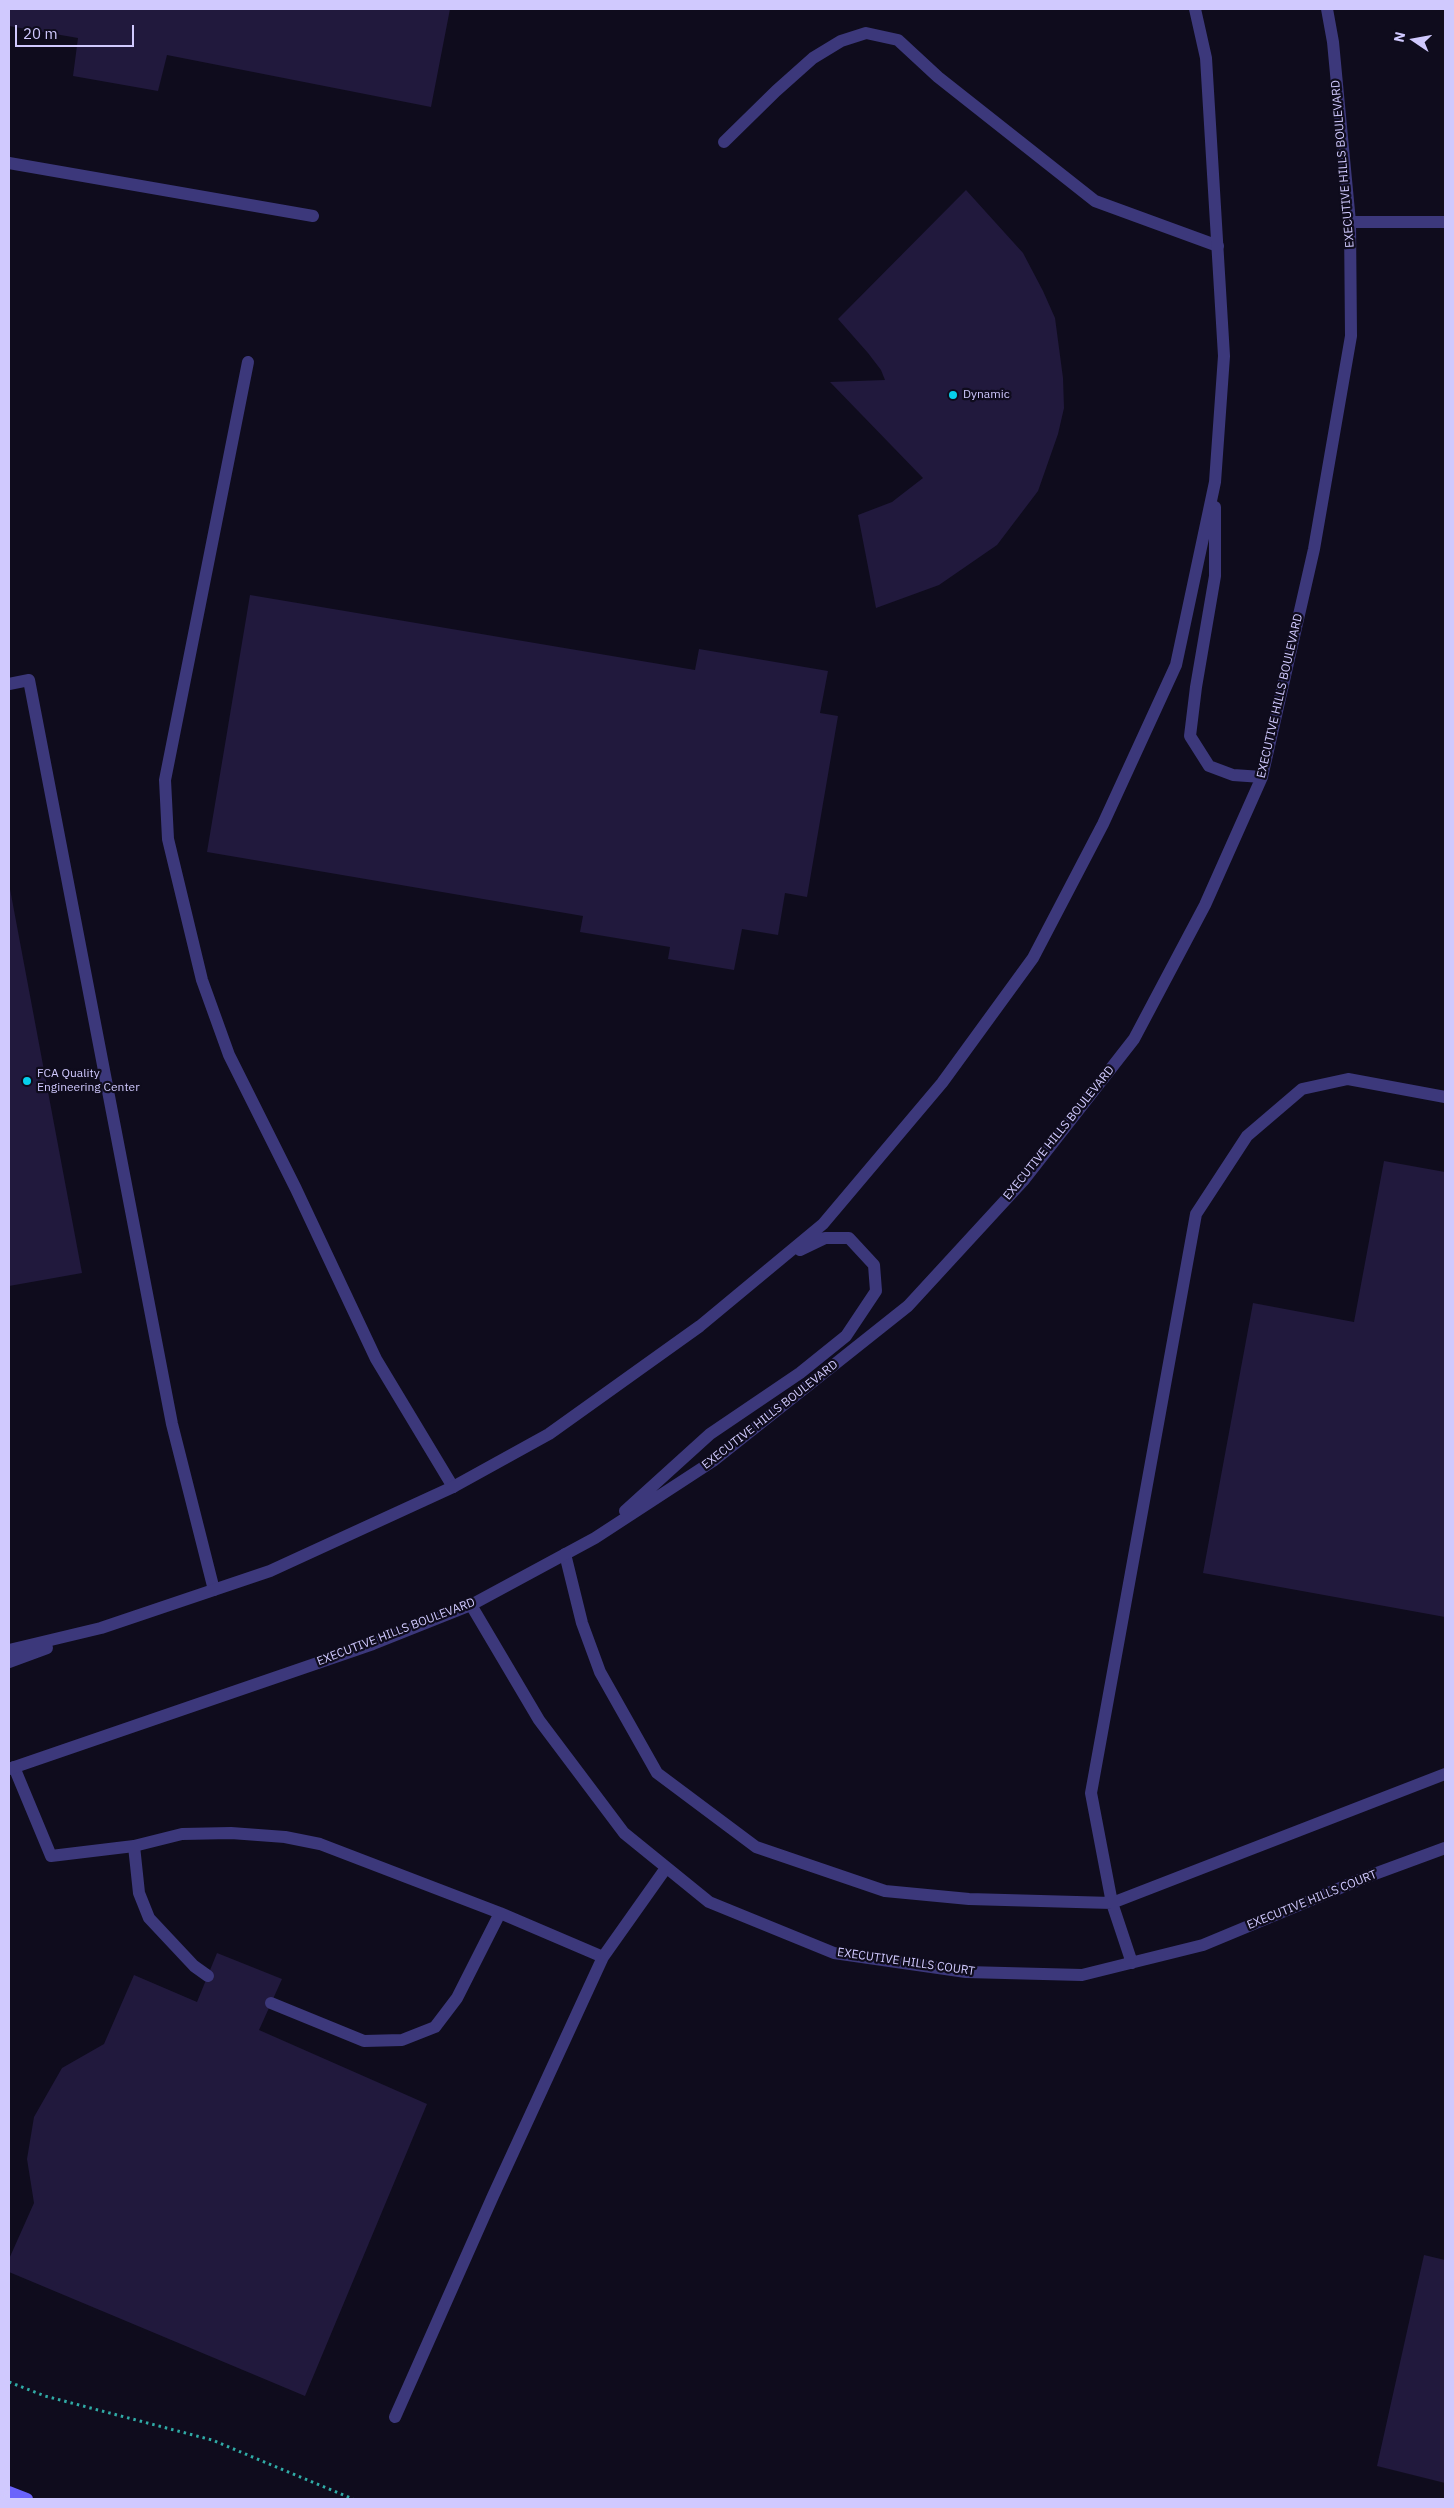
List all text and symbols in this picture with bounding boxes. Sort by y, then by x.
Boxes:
scale bar [18,15,136,47]
north arrow [1389,15,1439,65]
text: 20 m [23,24,58,43]
text: N [1389,30,1409,44]
street label: EXECUTIVE HILLS BOULEVARD [1328,80,1358,248]
place label: Dynamic [963,388,1010,402]
marker: Dynamic [947,389,959,401]
street label: EXECUTIVE HILLS BOULEVARD [1254,612,1306,780]
street label: EXECUTIVE HILLS BOULEVARD [1000,1063,1118,1203]
place label: FCA Quality Engineering Center [37,1067,140,1095]
marker: FCA Quality Engineering Center [21,1075,33,1087]
street label: EXECUTIVE HILLS BOULEVARD [699,1357,841,1473]
street label: EXECUTIVE HILLS BOULEVARD [315,1595,477,1669]
street label: EXECUTIVE HILLS COURT [1245,1867,1379,1933]
street label: EXECUTIVE HILLS COURT [836,1945,976,1979]

